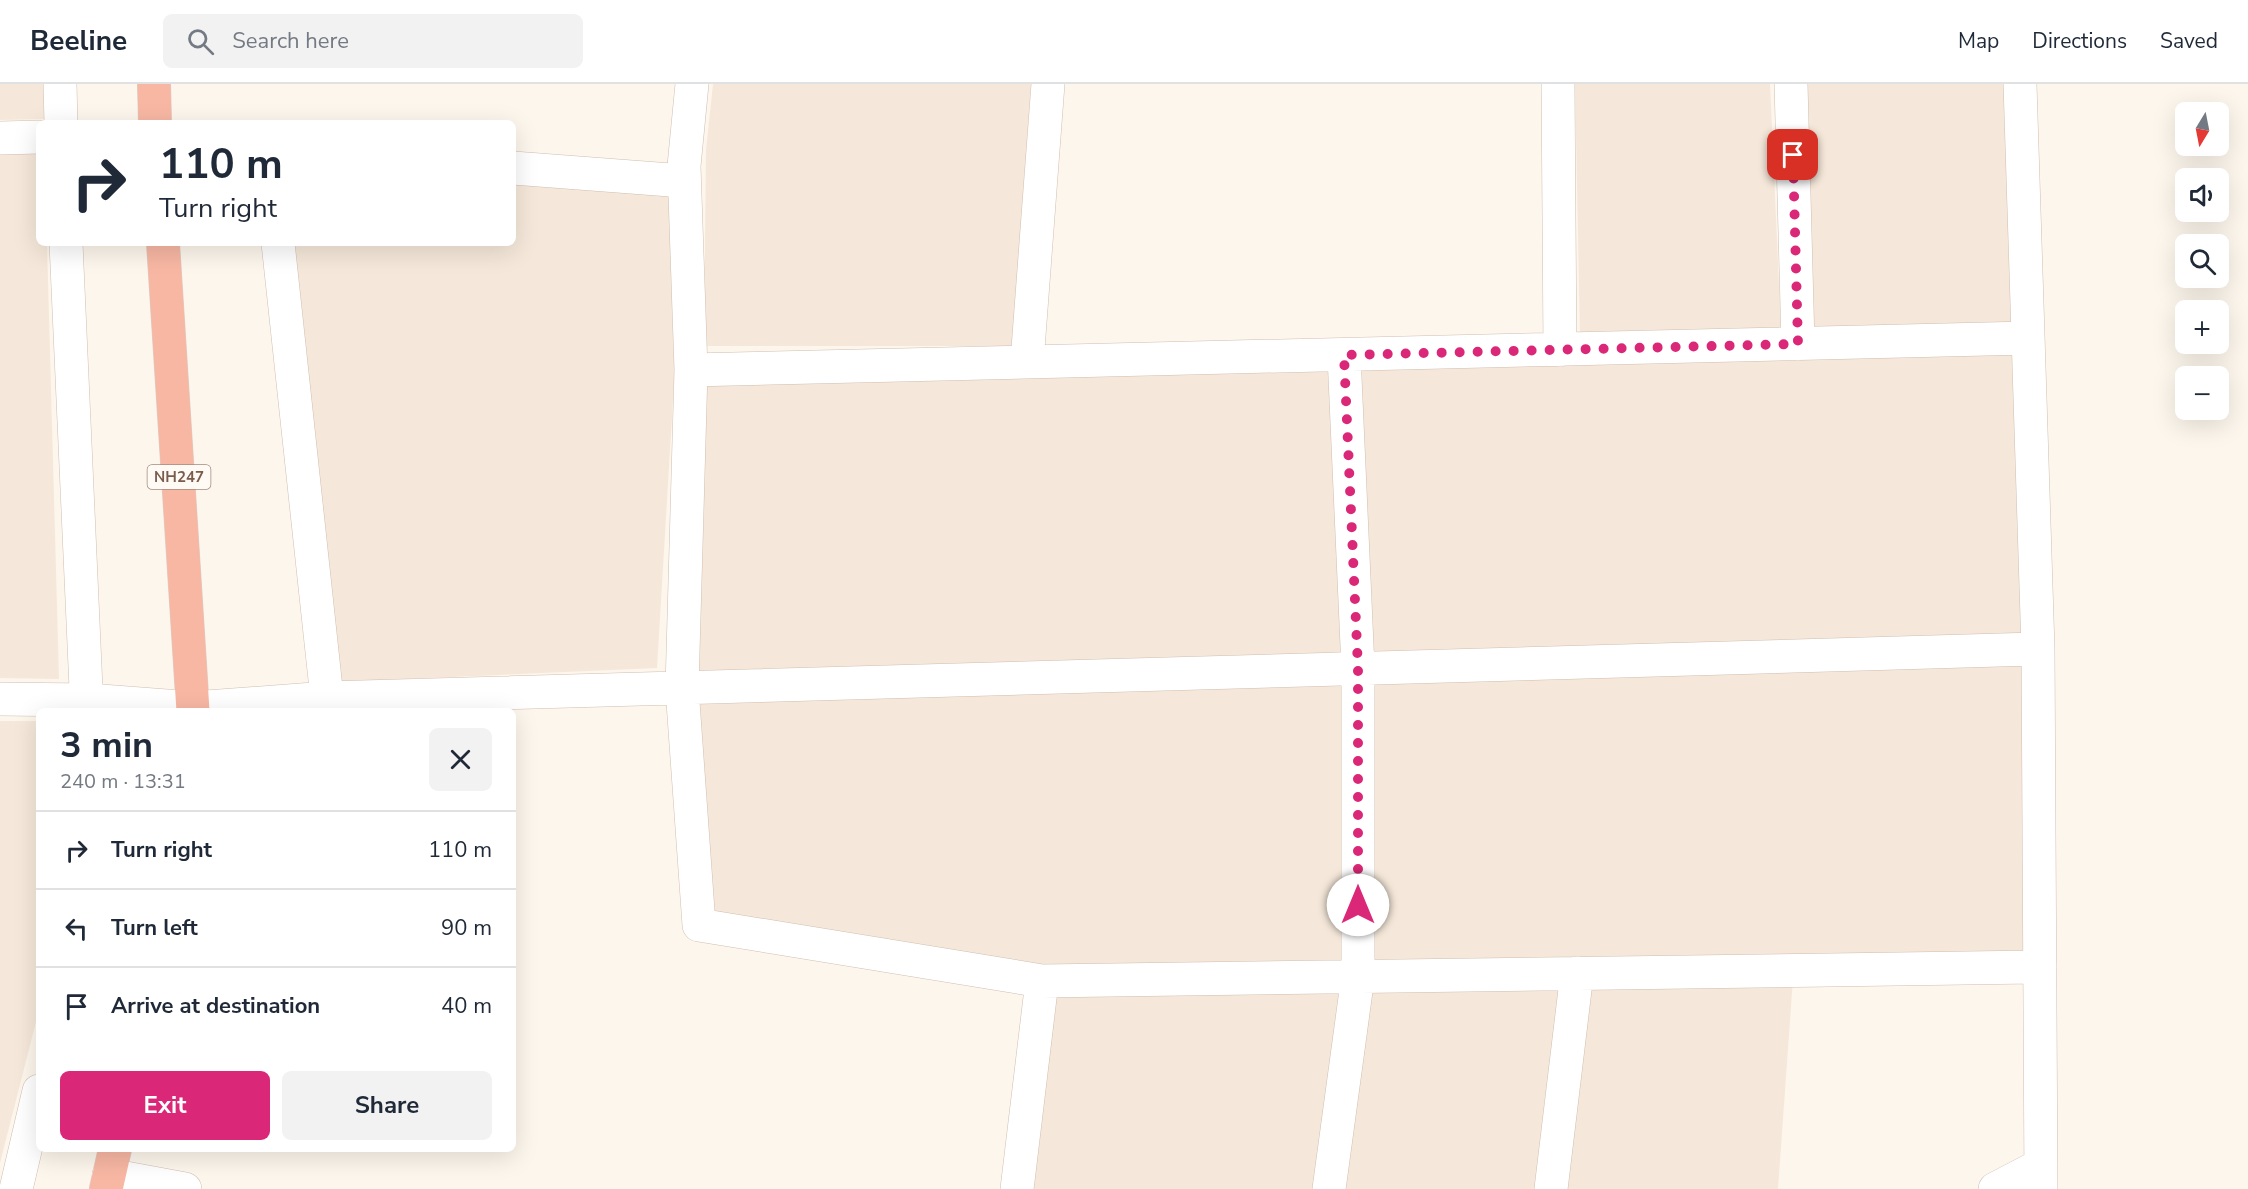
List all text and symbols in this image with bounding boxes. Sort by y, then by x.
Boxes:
search box [163,14,583,68]
text: Beeline [30,22,127,60]
icon: search [184,25,217,58]
text: Search here [232,26,349,56]
text: Map [1958,27,1999,55]
text: Directions [2032,27,2127,55]
text: Saved [2160,27,2218,55]
north arrow [2175,102,2229,156]
map controls [2175,102,2229,420]
pin [1767,129,1818,180]
text: 110 m [159,136,283,193]
icon: arrive [1776,138,1809,171]
icon: right [60,144,138,222]
button: sound [2175,168,2229,222]
text: Turn right [159,190,277,227]
button: search [2175,234,2229,288]
button: + [2175,300,2229,354]
button: − [2175,366,2229,420]
road number: NH247 [148,465,210,489]
text: 3 min [60,721,153,770]
button: close [429,728,492,791]
text: 240 m · 13:31 [60,768,186,795]
icon: right [60,834,93,867]
text: Turn right [111,835,212,865]
text: 110 m [428,835,492,865]
position arrow [1326,873,1390,937]
icon: left [60,912,93,945]
text: Turn left [111,913,198,943]
text: 90 m [441,913,492,943]
icon: arrive [60,990,93,1023]
text: Arrive at destination [111,991,320,1021]
text: 40 m [441,991,492,1021]
button: Exit [60,1071,270,1140]
button: Share [282,1071,492,1140]

